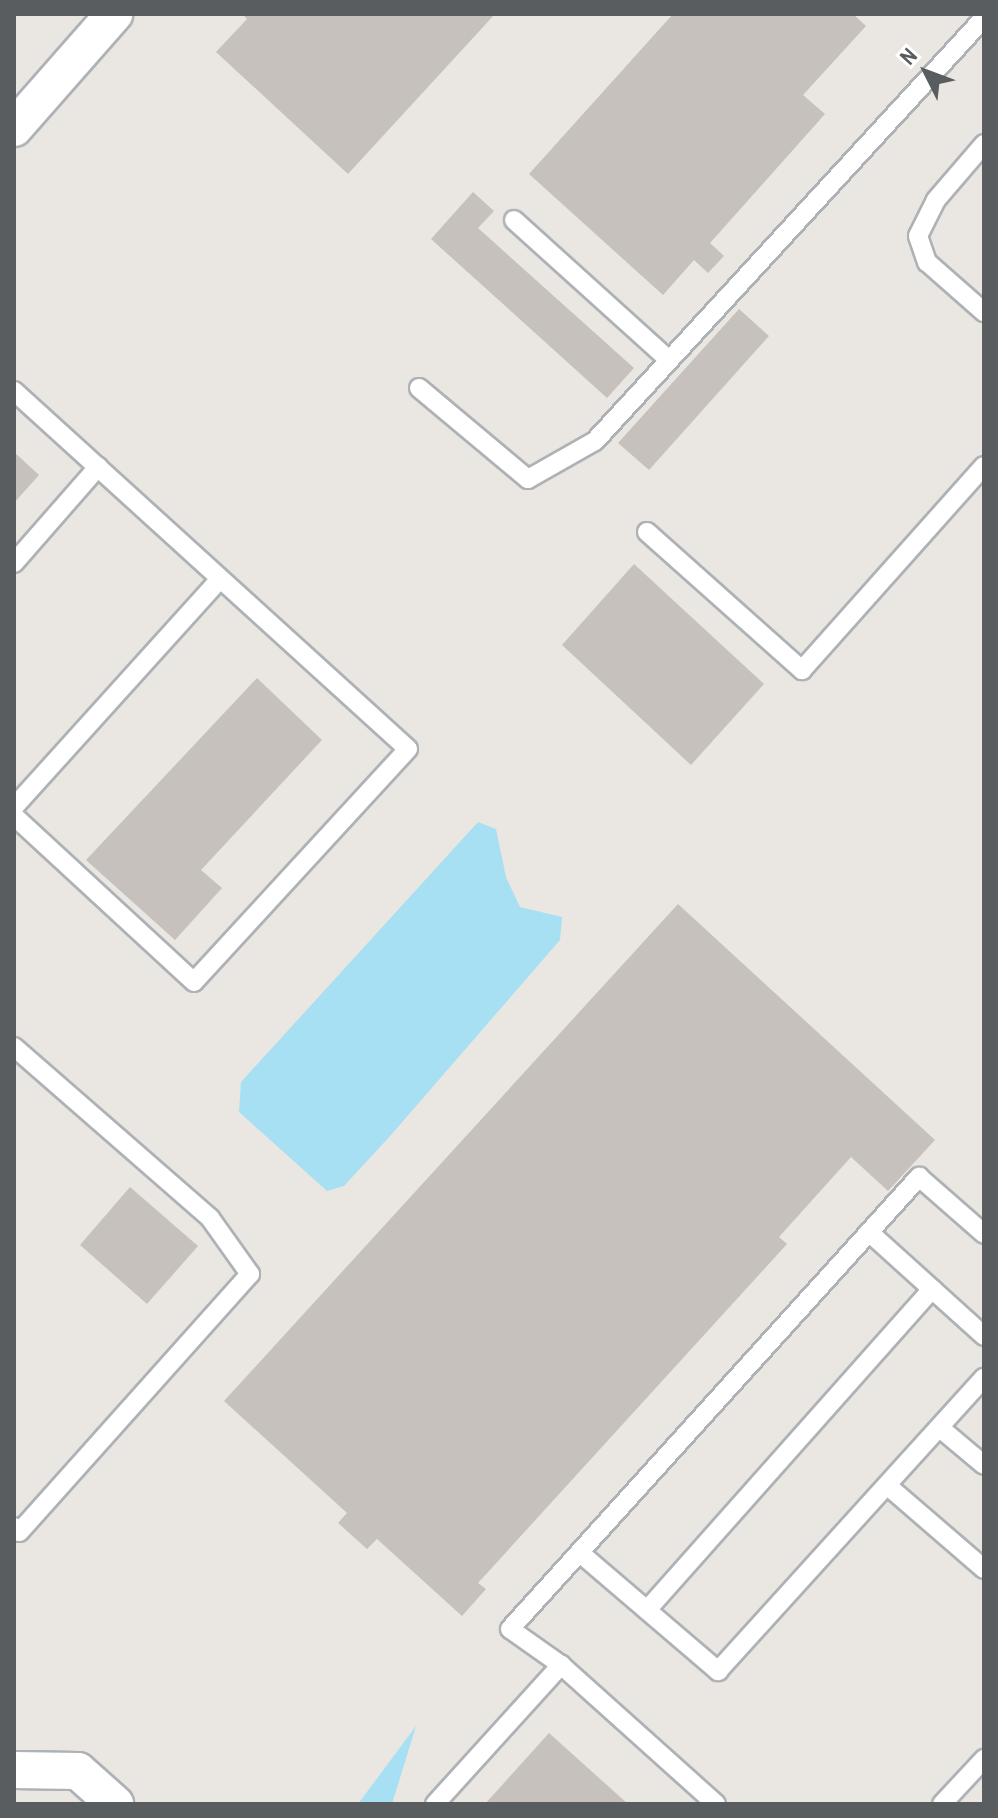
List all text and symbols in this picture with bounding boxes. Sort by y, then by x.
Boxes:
north arrow [886,32,966,112]
text: N [893,41,924,71]

